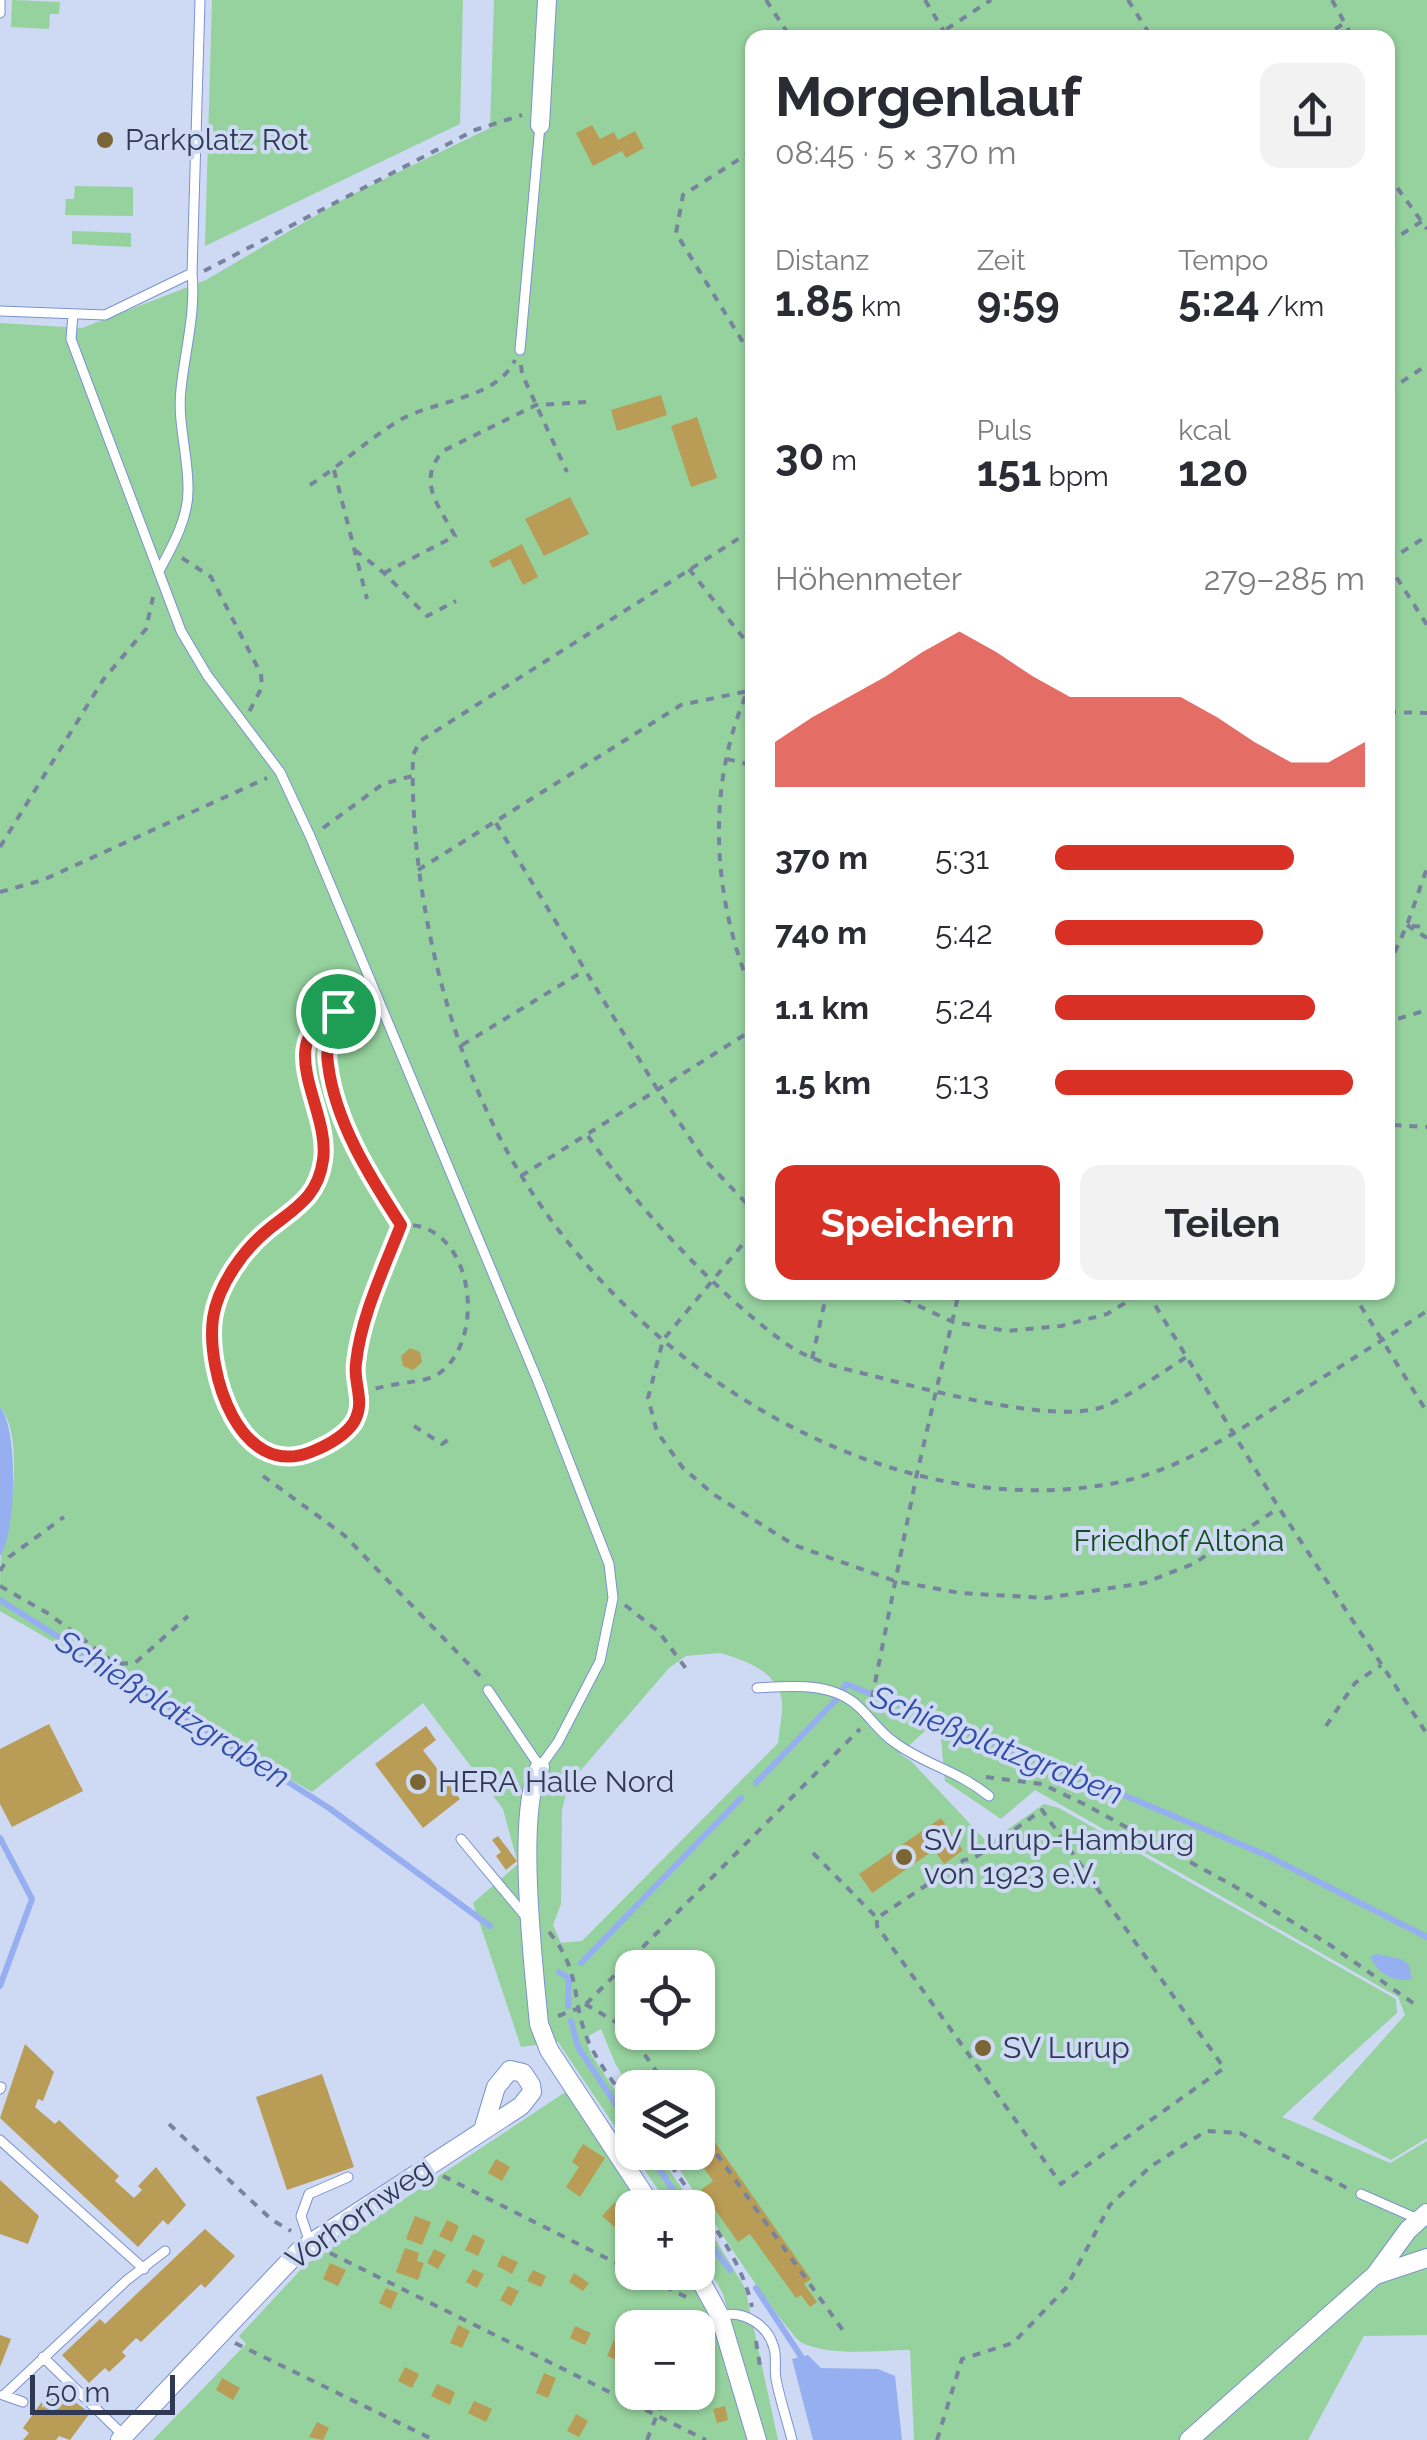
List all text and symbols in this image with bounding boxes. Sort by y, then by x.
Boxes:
button: share [1260,63,1365,168]
text: Morgenlauf [775,64,1081,129]
place label: Parkplatz Rot [125,122,308,157]
marker: Parkplatz Rot [94,129,116,151]
text: 08:45 · 5 × 370 m [775,134,1016,171]
text: Distanz [775,244,869,277]
text: Zeit [977,244,1026,277]
text: Tempo [1178,244,1268,277]
text: 1.85 [775,277,854,326]
text: 9:59 [977,277,1060,326]
text: 5:24 [1178,277,1260,326]
text: km [854,290,902,323]
text: /km [1260,290,1324,323]
text: Puls [977,414,1032,447]
text: kcal [1178,414,1231,447]
text: 30 [775,431,824,480]
text: m [824,444,857,477]
text: 151 [977,447,1041,496]
text: 120 [1178,447,1249,496]
text: bpm [1041,460,1109,493]
text: Höhenmeter [775,560,962,597]
text: 279–285 m [1204,560,1365,597]
text: 370 m [775,839,868,876]
text: 5:31 [935,839,989,876]
text: 740 m [775,914,867,951]
text: 5:42 [935,914,993,951]
pin [296,969,381,1054]
icon: arrive [311,984,366,1039]
text: 1.1 km [775,989,869,1026]
text: 5:24 [935,989,993,1026]
text: 1.5 km [775,1064,871,1101]
text: 5:13 [935,1064,989,1101]
button: Speichern [775,1165,1060,1280]
button: Teilen [1080,1165,1365,1280]
park label: Friedhof Altona [1074,1523,1284,1558]
water label: Schießplatzgraben [49,1621,297,1795]
water label: Schießplatzgraben [865,1677,1128,1812]
place label: HERA Halle Nord [438,1764,674,1799]
marker: HERA Halle Nord [407,1771,429,1793]
place label: SV Lurup-Hamburg von 1923 e.V. [924,1822,1194,1891]
marker: SV Lurup-Hamburg von 1923 e.V. [893,1846,915,1868]
map controls [615,1950,715,2410]
button: locate [615,1950,715,2050]
place label: SV Lurup [1003,2030,1130,2065]
marker: SV Lurup [972,2037,994,2059]
button: layers [615,2070,715,2170]
street label: Vorhornweg [279,2151,438,2277]
button: + [615,2190,715,2290]
button: − [615,2310,715,2410]
scale bar [30,2370,175,2414]
text: 50 m [45,2376,110,2409]

